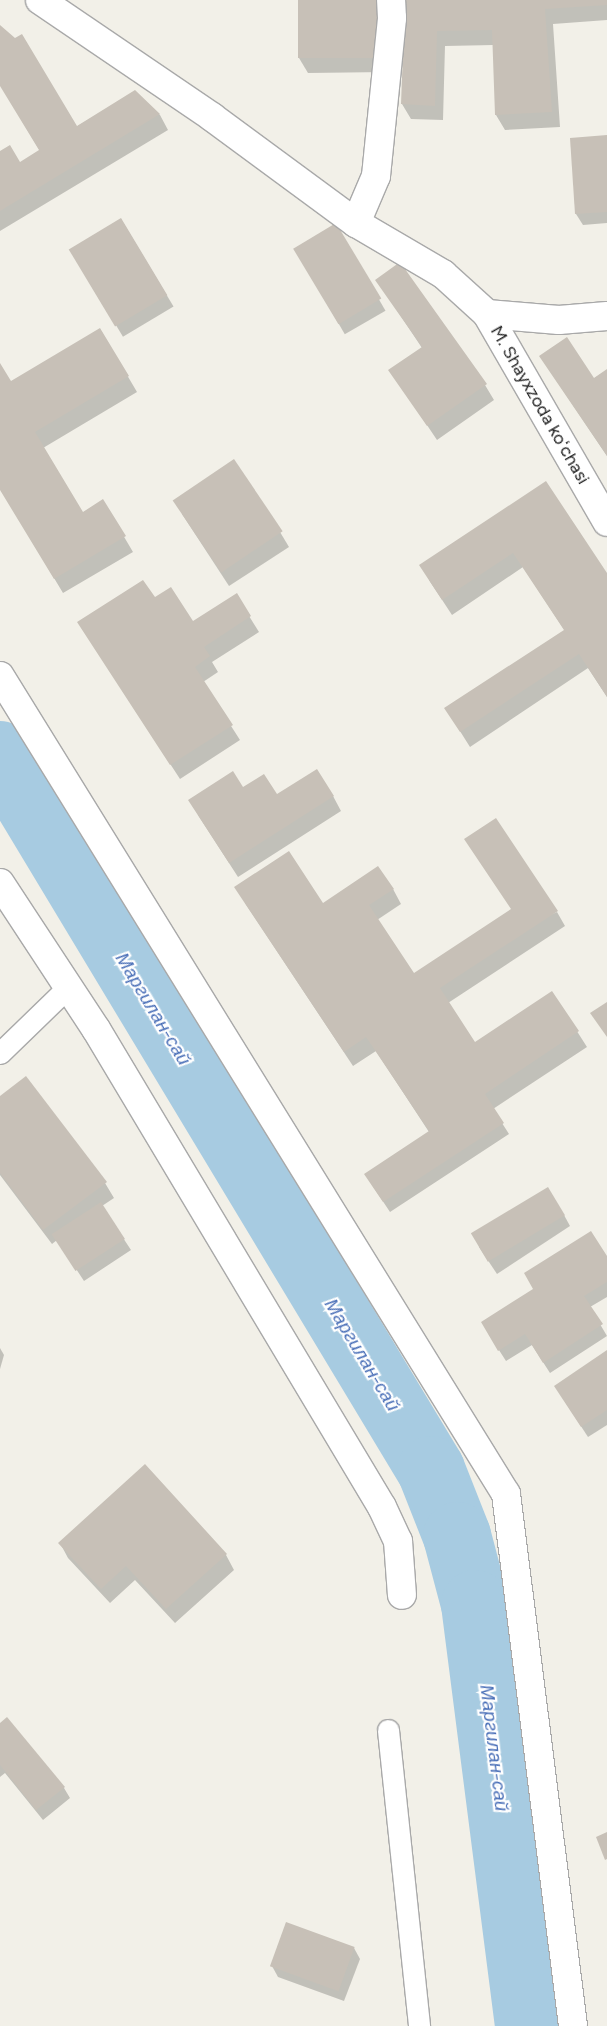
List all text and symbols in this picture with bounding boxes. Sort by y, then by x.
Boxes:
street label: M. Shayxzoda koʻchasi [486,322,594,488]
water label: Маргилан-сай [110,949,196,1069]
water label: Маргилан-сай [319,1295,405,1415]
water label: Маргилан-сай [475,1683,513,1813]

